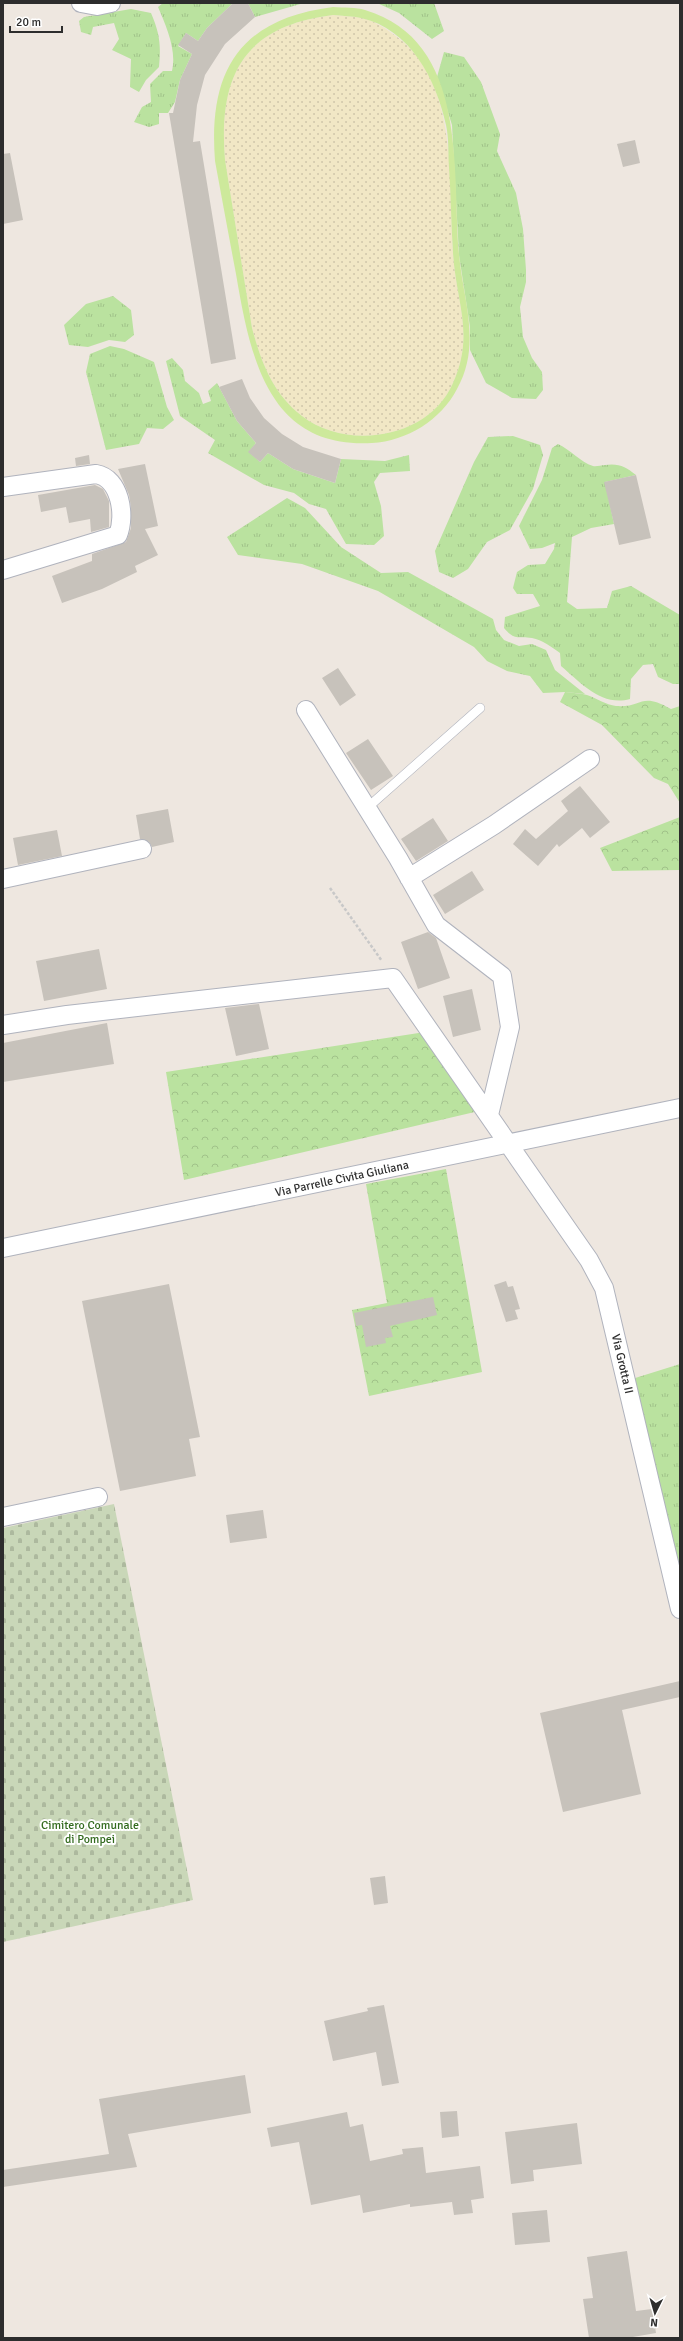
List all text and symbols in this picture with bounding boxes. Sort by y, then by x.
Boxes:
scale bar [10,8,62,34]
text: 20 m [16,15,41,30]
street label: Via Parrelle Civita Giuliana [274,1157,410,1201]
street label: Via Grotta II [608,1333,636,1395]
park label: Cimitero Comunale di Pompei [41,1818,139,1847]
north arrow [635,2293,675,2333]
text: N [650,2316,659,2329]

